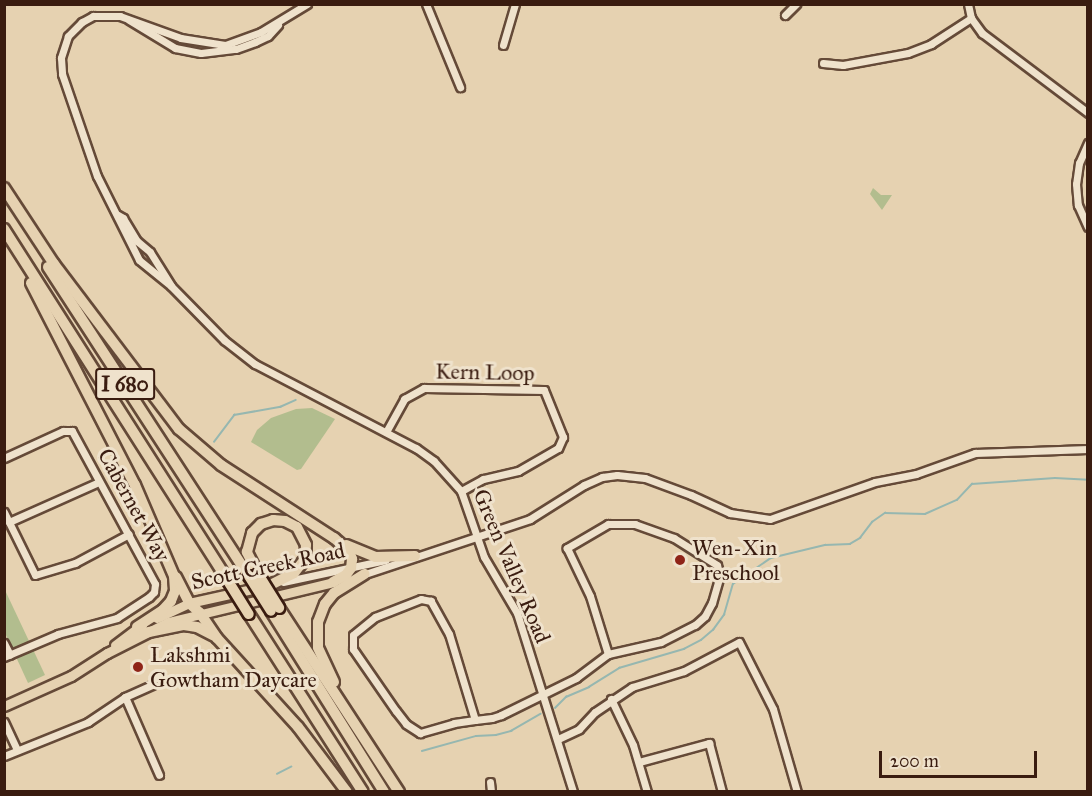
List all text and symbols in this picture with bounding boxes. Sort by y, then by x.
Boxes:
street label: Kern Loop [435,358,535,386]
road number: I 680 [95,366,155,402]
street label: Cabernet Way [92,444,176,566]
street label: Green Valley Road [468,485,556,647]
place label: Wen-Xin Preschool [692,534,780,586]
street label: Scott Creek Road [189,537,347,595]
marker: Wen-Xin Preschool [673,553,687,567]
place label: Lakshmi Gowtham Daycare [150,641,317,692]
marker: Lakshmi Gowtham Daycare [131,660,145,674]
scale bar [882,739,1040,777]
text: 200 m [890,750,939,772]

